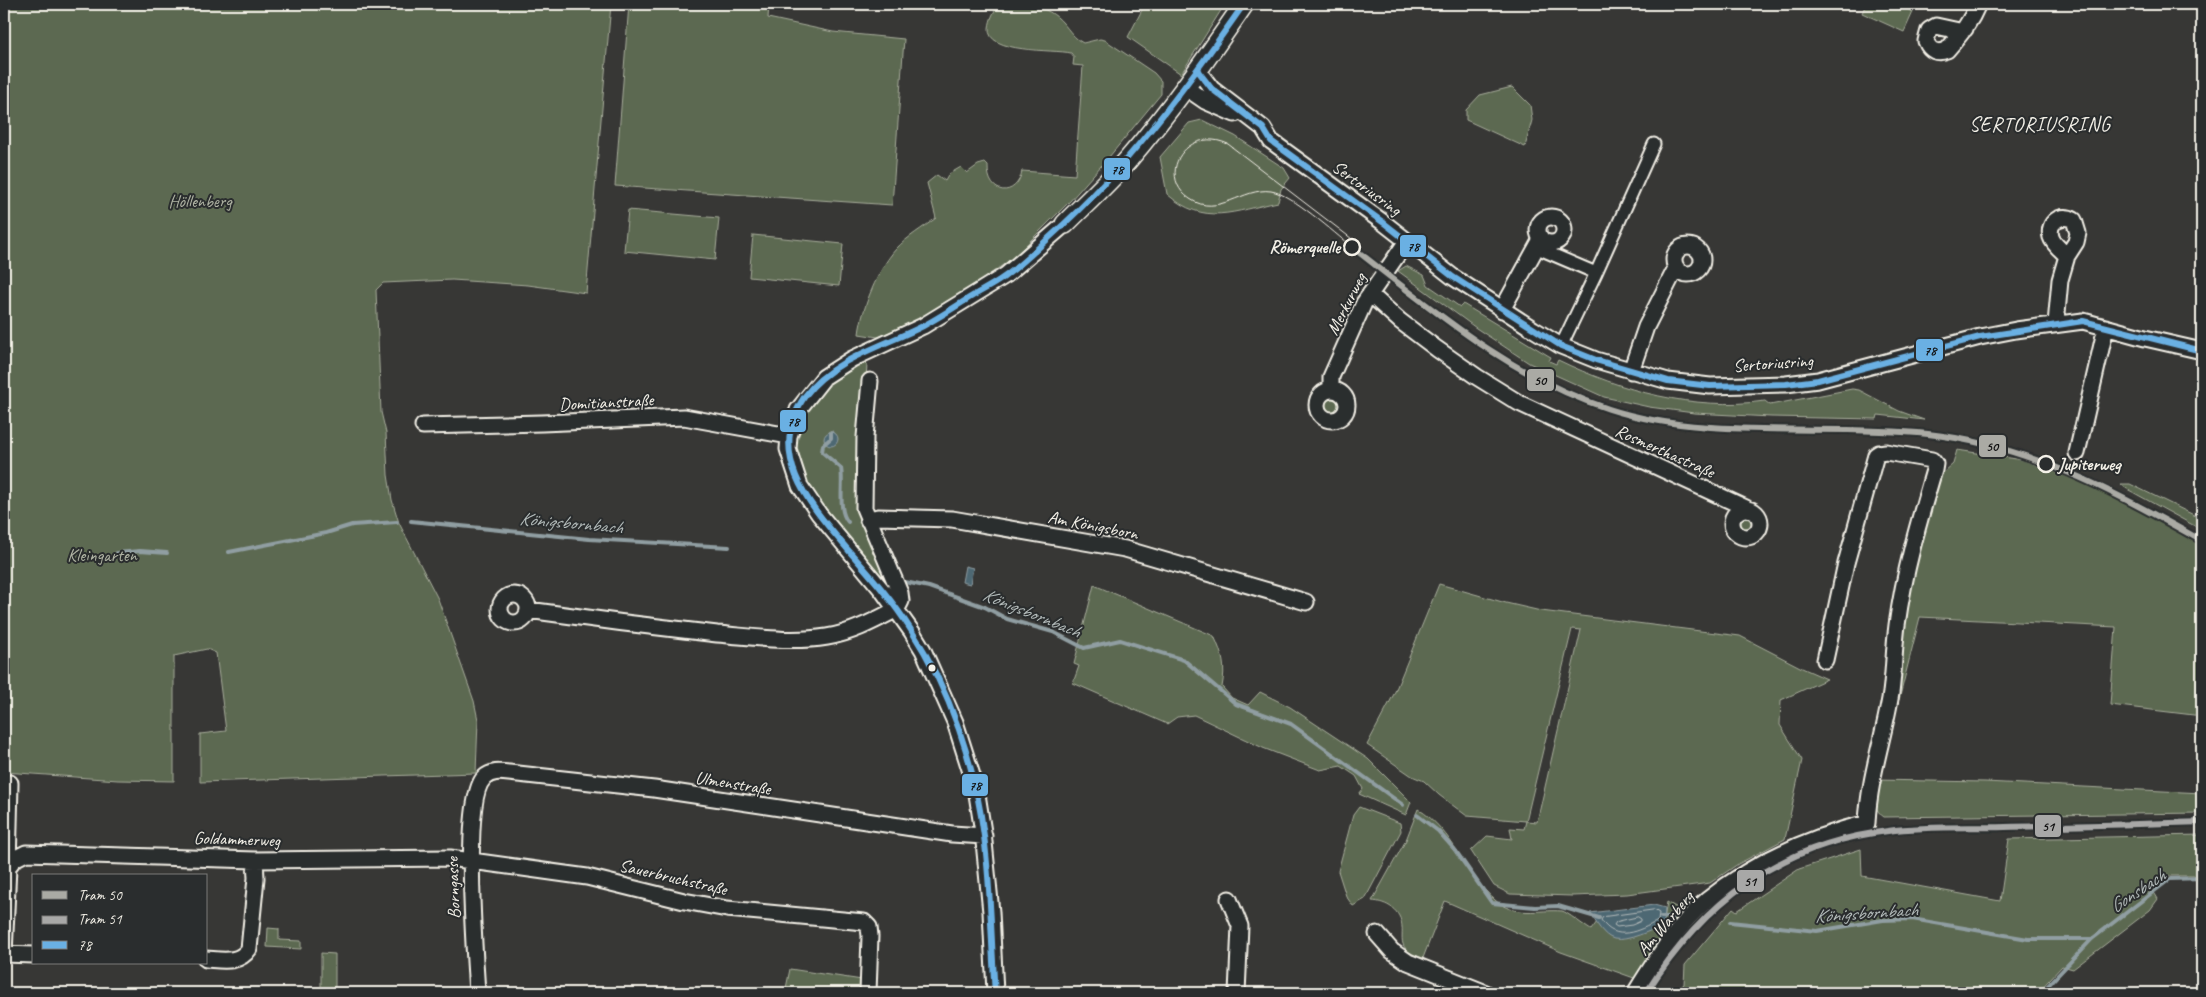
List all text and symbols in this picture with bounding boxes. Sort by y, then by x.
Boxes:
district label: SERTORIUSRING [1969,112,2112,137]
street label: Sertoriusring [1328,156,1407,221]
line badge: 78 [1103,157,1131,181]
text: 78 [1111,161,1125,178]
park label: Höllenberg [168,190,233,212]
line badge: 78 [1399,234,1427,258]
place label: Römerquelle [1269,236,1342,258]
marker: Römerquelle [1343,238,1361,256]
text: 78 [1407,238,1421,255]
street label: Merkurweg [1321,268,1372,339]
line badge: 78 [1915,338,1944,362]
text: 78 [1924,342,1938,359]
street label: Sertoriusring [1732,349,1815,377]
line badge: 50 [1526,368,1555,392]
text: 50 [1534,372,1548,389]
street label: Domitianstraße [558,388,655,415]
line badge: 78 [779,409,807,433]
text: 78 [787,413,801,430]
street label: Rosmerthastraße [1612,419,1719,483]
line badge: 50 [1978,434,2007,458]
text: 50 [1986,438,2000,455]
place label: Jupiterweg [2056,453,2123,475]
marker: Jupiterweg [2037,455,2055,473]
street label: Am Königsborn [1046,505,1141,545]
water label: Königsbornbach [518,507,625,540]
park label: Kleingarten [67,544,138,566]
water label: Königsbornbach [979,582,1085,644]
unlabelled marker [927,663,937,673]
street label: Ulmenstraße [694,766,773,800]
line badge: 78 [961,773,989,797]
text: 78 [969,777,983,794]
line badge: 51 [2034,814,2062,838]
text: 51 [2042,818,2056,835]
street label: Goldammerweg [193,826,282,852]
street label: Sauerbruchstraße [617,854,730,900]
street label: Borngasse [441,855,465,919]
water label: Gonsbach [2105,863,2171,918]
line badge: 51 [1736,869,1765,893]
text: 51 [1744,873,1758,890]
legend [32,874,208,964]
street label: Am Warberg [1632,885,1699,960]
text: Tram 50 [78,886,123,905]
water label: Königsbornbach [1814,897,1920,929]
text: Tram 51 [78,910,123,929]
text: 78 [78,936,93,955]

